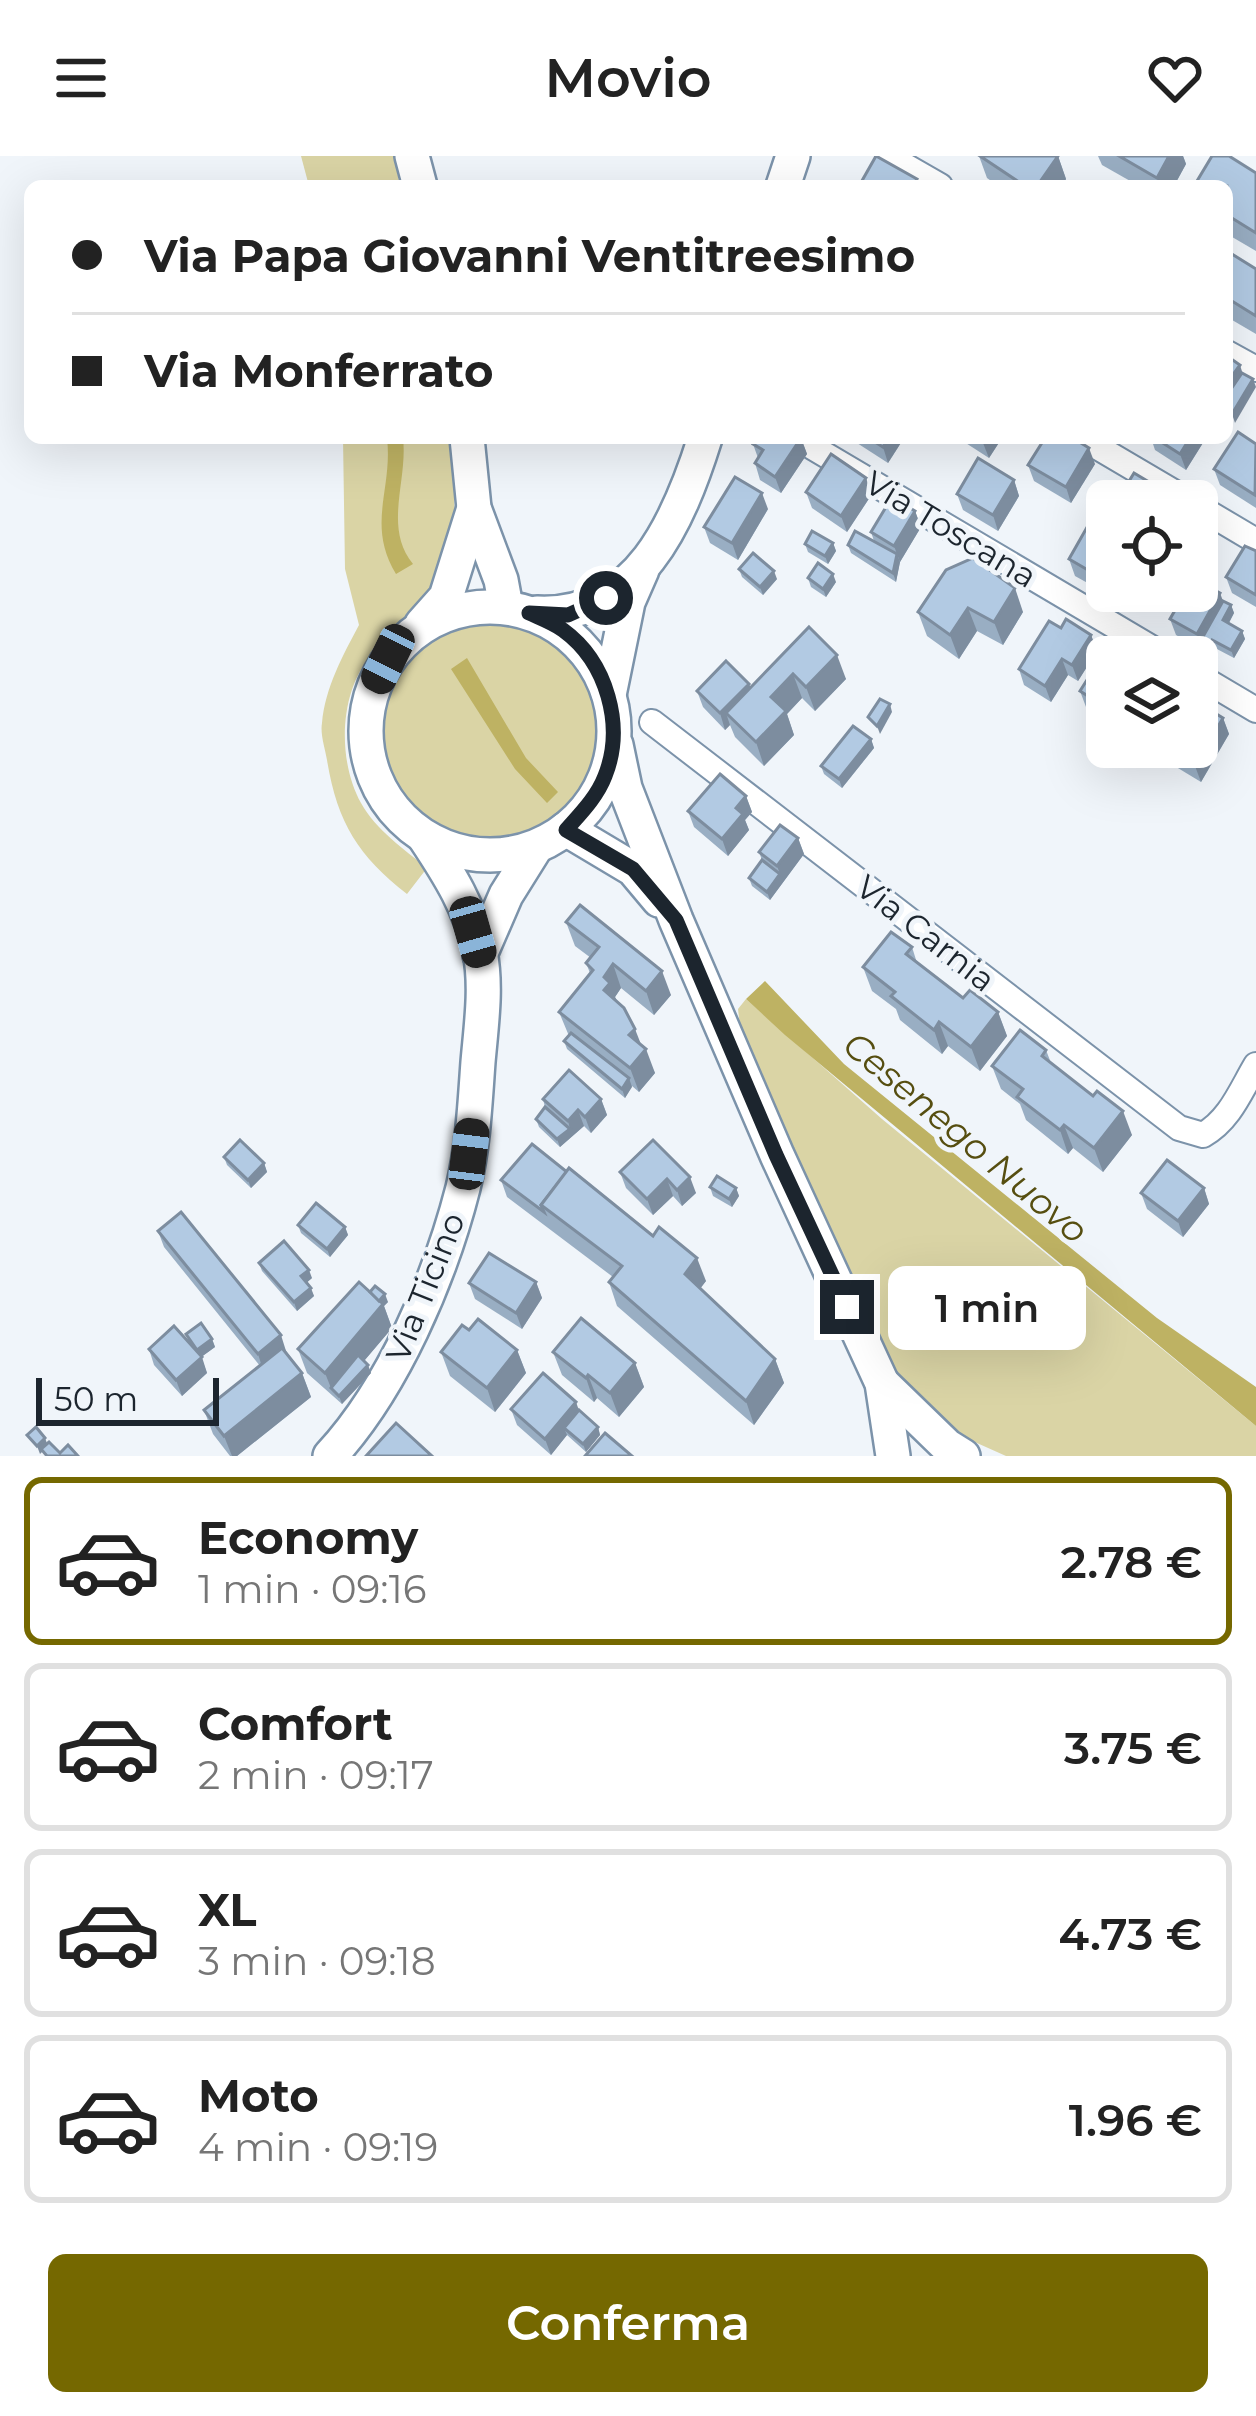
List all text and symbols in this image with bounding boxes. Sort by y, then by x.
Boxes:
icon: menu [48,45,114,111]
text: Movio [544,45,712,111]
icon: heart [1142,45,1208,111]
text: Via Papa Giovanni Ventitreesimo [144,228,915,283]
text: Via Monferrato [144,343,493,398]
street label: Via Toscana [858,462,1044,596]
map controls [1086,480,1218,768]
button: locate [1086,480,1218,612]
route start [579,571,633,625]
car [356,619,420,699]
button: layers [1086,636,1218,768]
street label: Via Carnia [848,866,1004,1000]
car [446,892,500,972]
water label: Cesenego Nuovo [835,1022,1097,1252]
car [447,1116,491,1192]
street label: Via Ticino [377,1207,473,1367]
callout: 1 min [889,1265,1087,1349]
route end [820,1280,874,1334]
text: 1 min [935,1284,1039,1332]
scale bar [36,1372,219,1425]
text: 50 m [54,1379,138,1419]
icon: car [54,1507,162,1615]
text: Economy [198,1510,418,1565]
text: 2.78 € [1061,1534,1202,1589]
text: 1 min · 09:16 [198,1565,426,1613]
icon: car [54,1693,162,1801]
text: Comfort [198,1696,393,1751]
text: 3.75 € [1064,1720,1202,1775]
text: 2 min · 09:17 [198,1751,434,1799]
icon: car [54,1879,162,1987]
text: XL [198,1882,256,1937]
text: 4.73 € [1058,1906,1202,1961]
text: 3 min · 09:18 [198,1937,436,1985]
icon: car [54,2065,162,2173]
text: Moto [198,2068,319,2123]
text: 1.96 € [1069,2092,1202,2147]
text: 4 min · 09:19 [198,2123,438,2171]
button: Conferma [48,2254,1208,2392]

